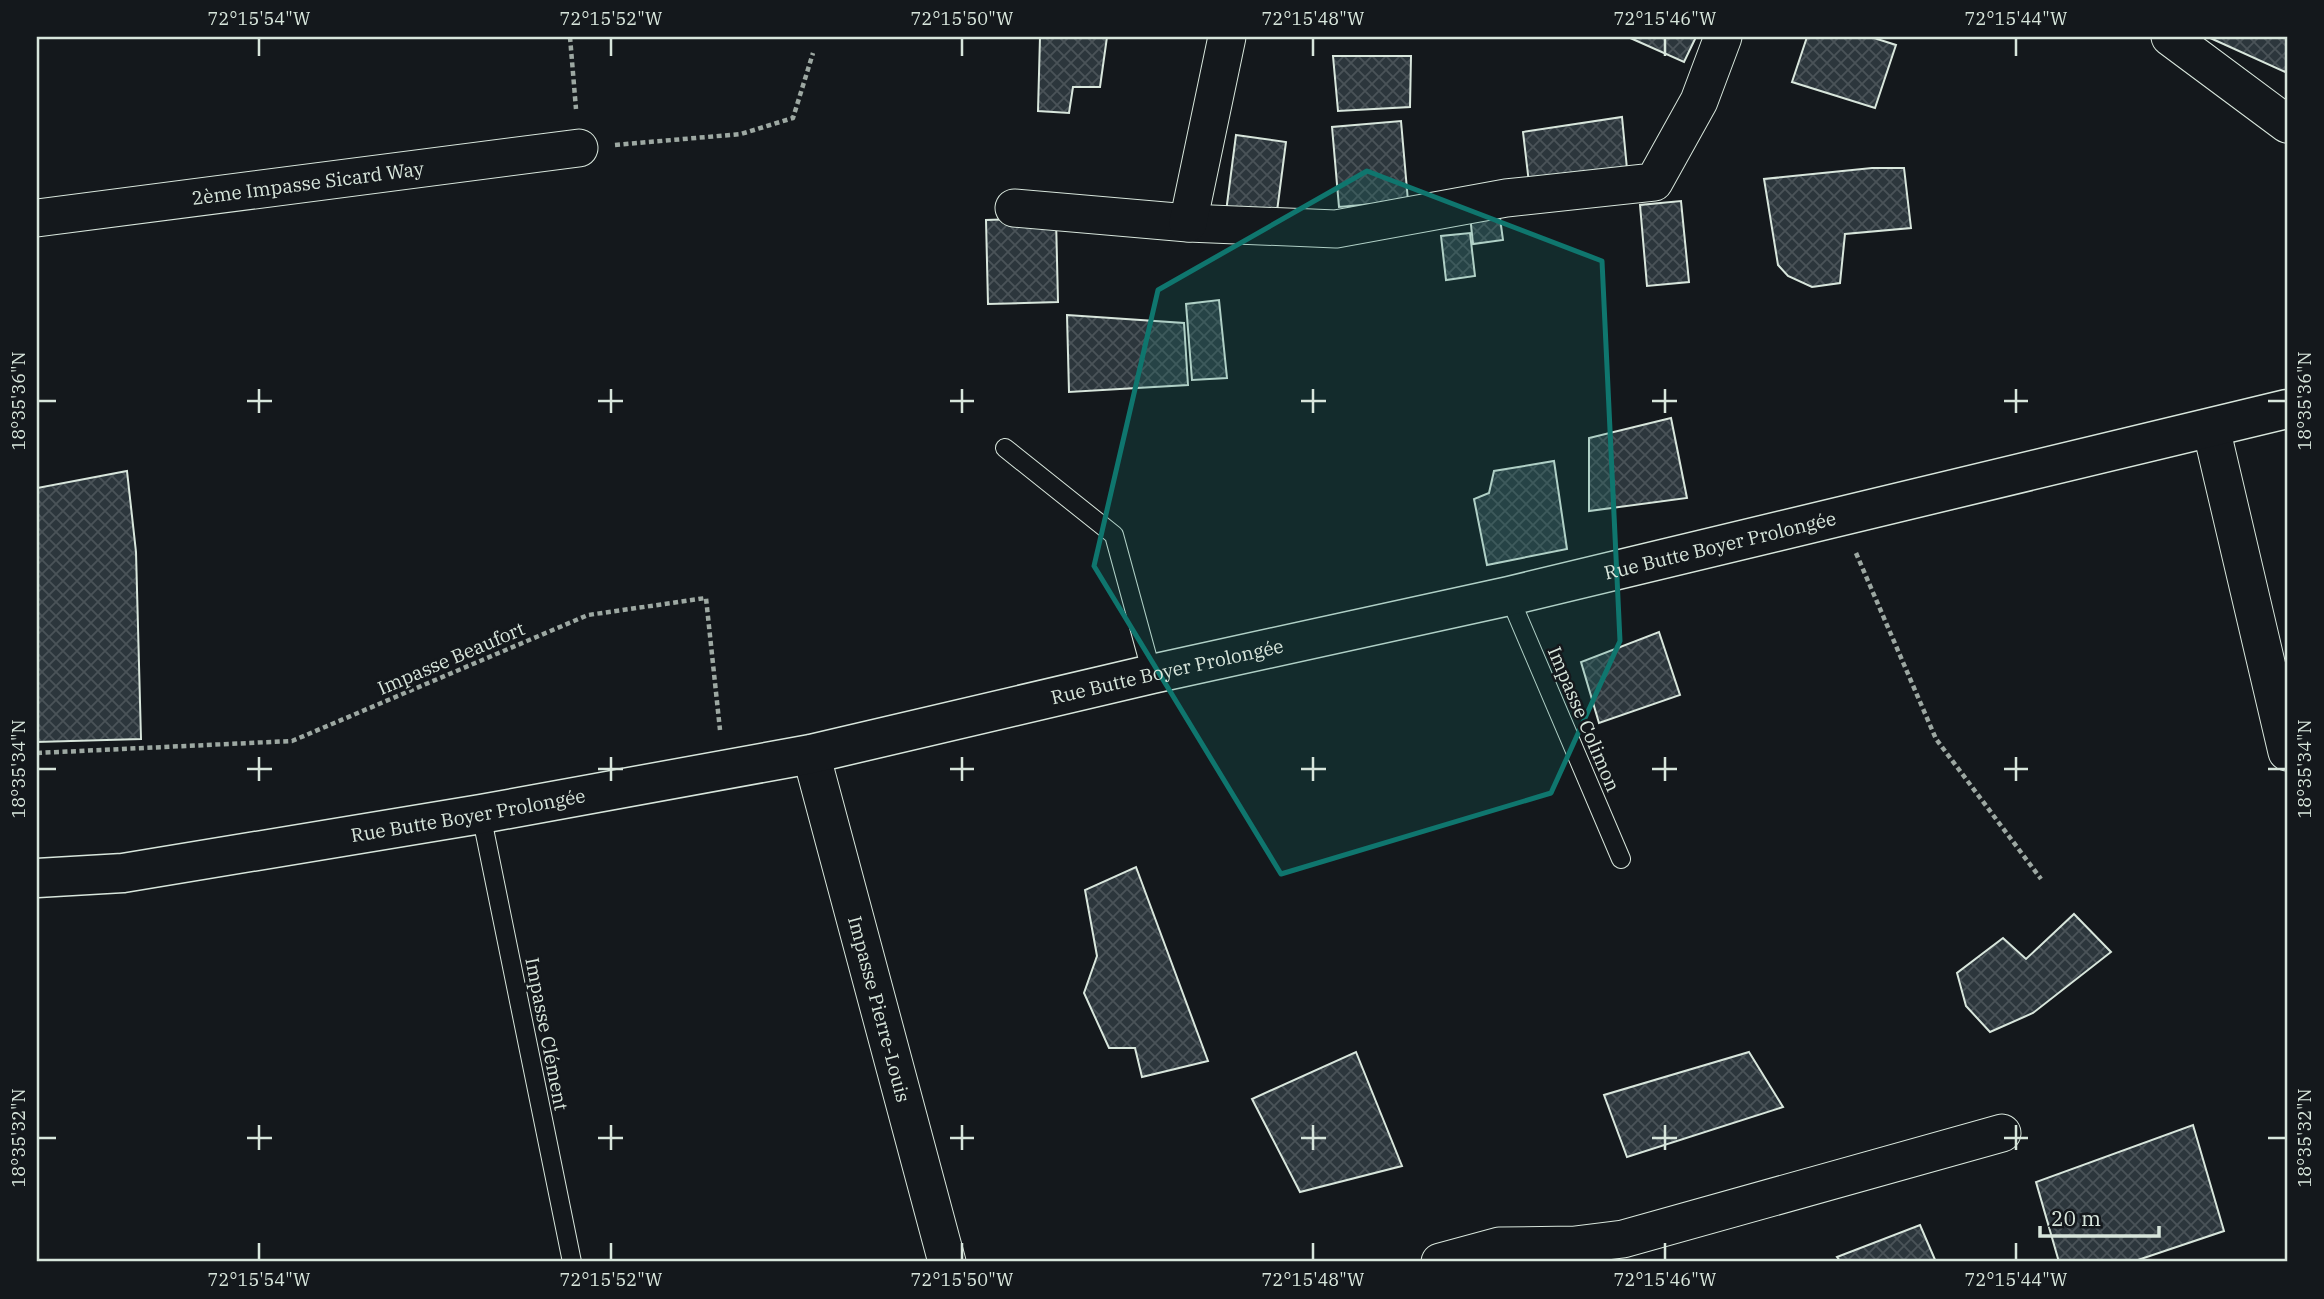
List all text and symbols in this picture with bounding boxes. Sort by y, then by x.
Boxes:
text: 72°15'54"W [208,7,311,30]
text: 72°15'52"W [560,7,663,30]
text: 72°15'50"W [911,7,1014,30]
text: 72°15'48"W [1262,7,1365,30]
text: 72°15'46"W [1614,7,1717,30]
text: 72°15'44"W [1965,7,2068,30]
street label: 2ème Impasse Sicard Way [190,156,426,210]
text: 18°35'36"N [7,352,30,451]
text: 18°35'36"N [2293,352,2316,451]
street label: Rue Butte Boyer Prolongée [1602,506,1838,585]
street label: Impasse Beaufort [374,616,528,700]
street label: Rue Butte Boyer Prolongée [1049,634,1286,709]
street label: Impasse Colimon [1543,643,1625,795]
text: 18°35'34"N [7,720,30,819]
text: 18°35'34"N [2293,720,2316,819]
street label: Rue Butte Boyer Prolongée [349,783,587,847]
street label: Impasse Pierre-Louis [843,913,916,1105]
street label: Impasse Clément [520,955,574,1113]
text: 18°35'32"N [7,1089,30,1188]
text: 18°35'32"N [2293,1089,2316,1188]
scale bar [2040,1194,2160,1238]
text: 20 m [2051,1204,2101,1232]
text: 72°15'54"W [208,1268,311,1291]
text: 72°15'52"W [560,1268,663,1291]
text: 72°15'50"W [911,1268,1014,1291]
text: 72°15'48"W [1262,1268,1365,1291]
text: 72°15'46"W [1614,1268,1717,1291]
text: 72°15'44"W [1965,1268,2068,1291]

